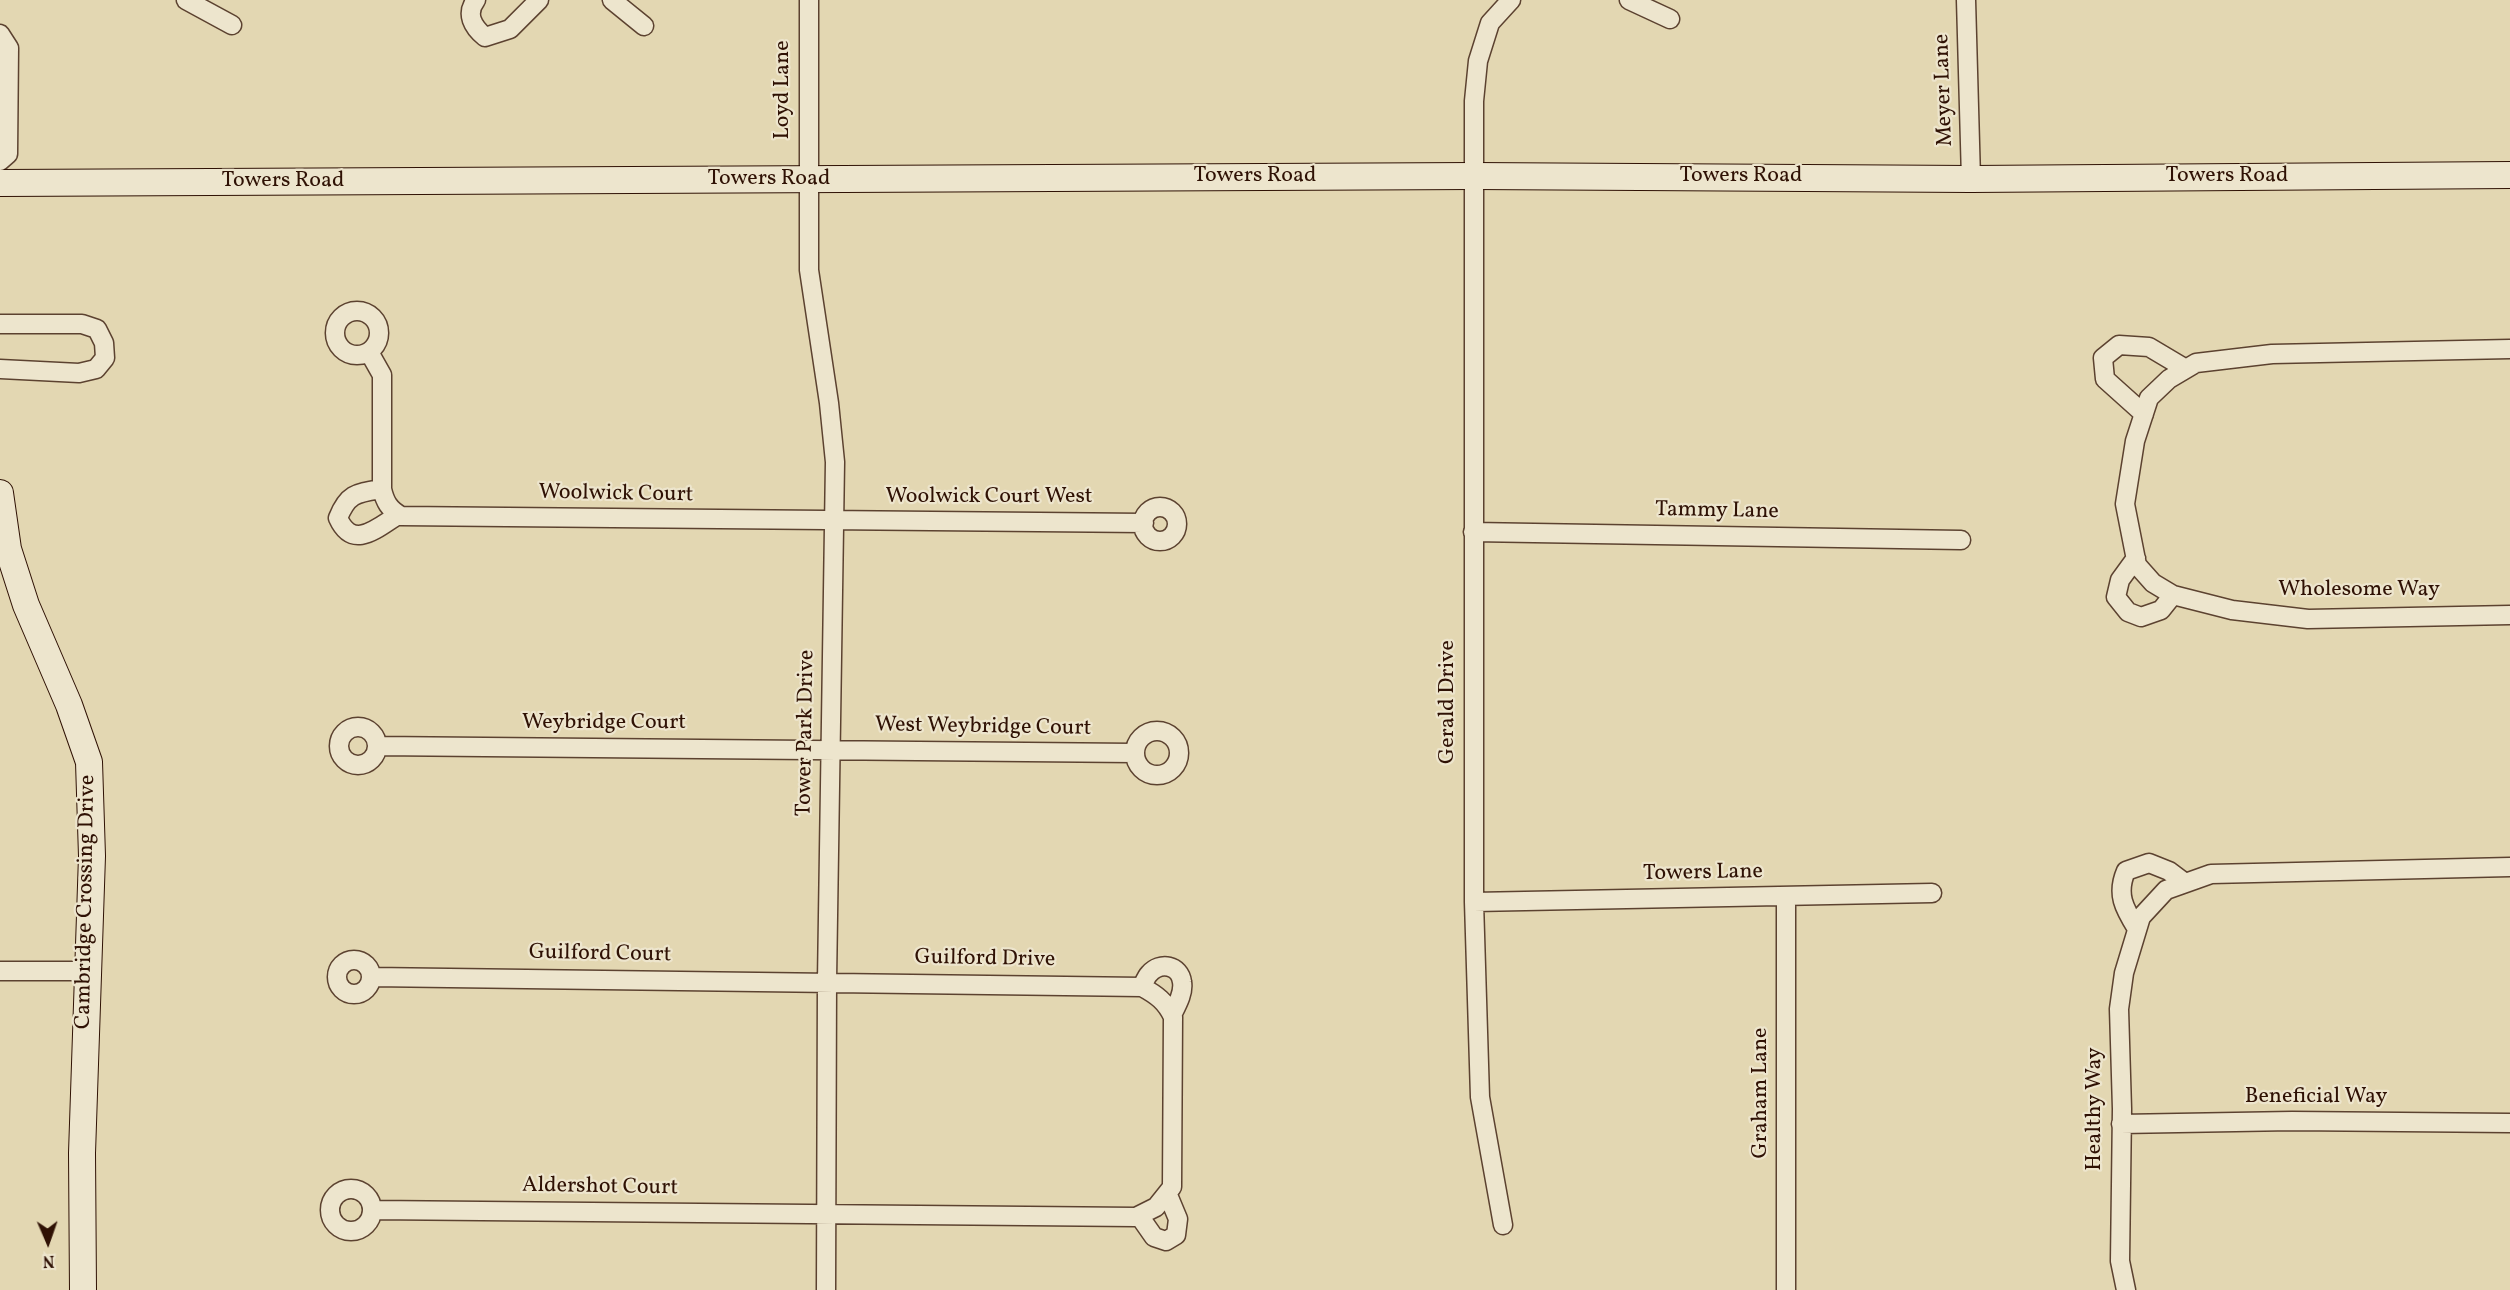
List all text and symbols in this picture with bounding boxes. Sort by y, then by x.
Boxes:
street label: Meyer Lane [1930,33,1960,147]
street label: Loyd Lane [771,40,797,140]
street label: Towers Road [1194,164,1316,190]
street label: Towers Road [1680,164,1802,190]
street label: Towers Road [2166,164,2288,190]
street label: Towers Road [708,167,830,193]
street label: Towers Road [222,169,344,195]
street label: Woolwick Court [538,480,694,510]
street label: Woolwick Court West [885,485,1093,511]
street label: Tammy Lane [1655,498,1779,526]
street label: Wholesome Way [2278,578,2440,604]
street label: Gerald Drive [1436,640,1462,764]
street label: Tower Park Drive [792,649,822,817]
street label: Weybridge Court [522,711,686,737]
street label: West Weybridge Court [875,713,1091,743]
street label: Cambridge Crossing Drive [72,775,102,1029]
street label: Towers Lane [1643,860,1763,888]
street label: Guilford Court [529,941,671,969]
street label: Guilford Drive [914,946,1056,974]
street label: Graham Lane [1749,1027,1775,1159]
street label: Healthy Way [2083,1047,2109,1171]
street label: Beneficial Way [2245,1085,2387,1111]
street label: Aldershot Court [522,1173,678,1203]
north arrow [18,1212,78,1272]
text: N [42,1249,55,1271]

